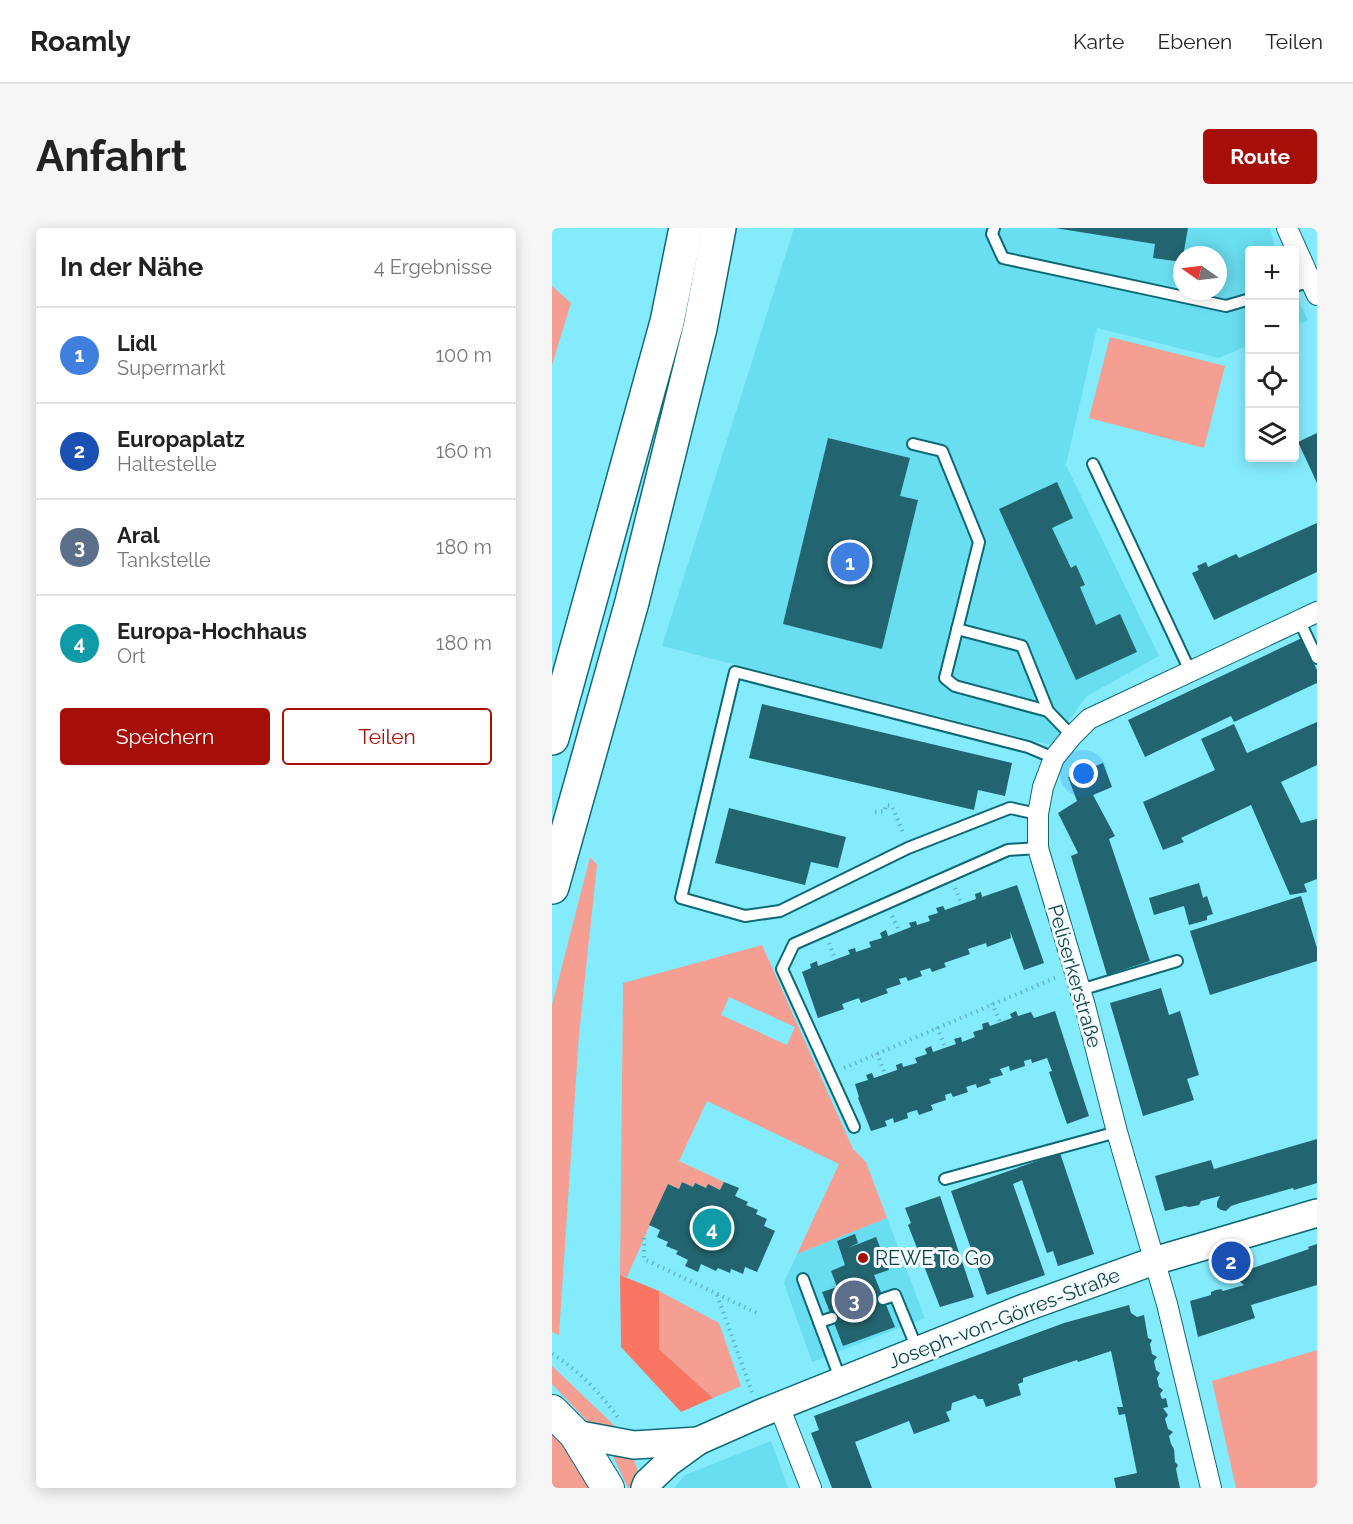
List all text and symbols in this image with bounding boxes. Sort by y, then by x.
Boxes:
text: Roamly [30,25,131,58]
text: Karte [1073,29,1124,54]
text: Ebenen [1157,29,1232,54]
text: Teilen [1265,29,1323,54]
button: Route [1203,129,1317,184]
text: Anfahrt [36,132,187,181]
north arrow [1173,246,1227,300]
map controls [1245,246,1299,462]
button: + [1245,246,1299,300]
text: In der Nähe [60,252,203,282]
text: 4 Ergebnisse [374,255,492,279]
button: − [1245,300,1299,354]
text: Lidl [117,330,157,356]
text: 1 [75,343,84,367]
text: 100 m [435,343,492,367]
button: locate [1245,354,1299,408]
text: Supermarkt [117,356,226,380]
button: layers [1245,408,1299,462]
text: Europaplatz [117,426,245,452]
text: 2 [74,439,85,463]
text: 160 m [436,439,492,463]
text: Haltestelle [117,452,217,476]
text: Aral [117,522,160,548]
text: 3 [74,535,85,559]
text: 180 m [436,535,492,559]
pin: 1 [830,540,870,584]
text: Tankstelle [117,548,211,572]
text: Europa-Hochhaus [117,618,307,644]
text: 4 [74,631,85,655]
text: 180 m [436,631,492,655]
text: Ort [117,644,146,668]
button: Speichern [60,708,270,765]
button: Teilen [282,708,492,765]
your location [1069,759,1098,788]
street label: Peliserkerstraße [1043,902,1107,1051]
pin: 4 [692,1206,732,1250]
pin: 2 [1212,1238,1250,1284]
place label: REWE To Go [875,1246,991,1270]
marker: REWE To Go [856,1251,870,1265]
street label: Joseph-von-Görres-Straße [885,1263,1124,1373]
pin: 3 [834,1278,874,1322]

